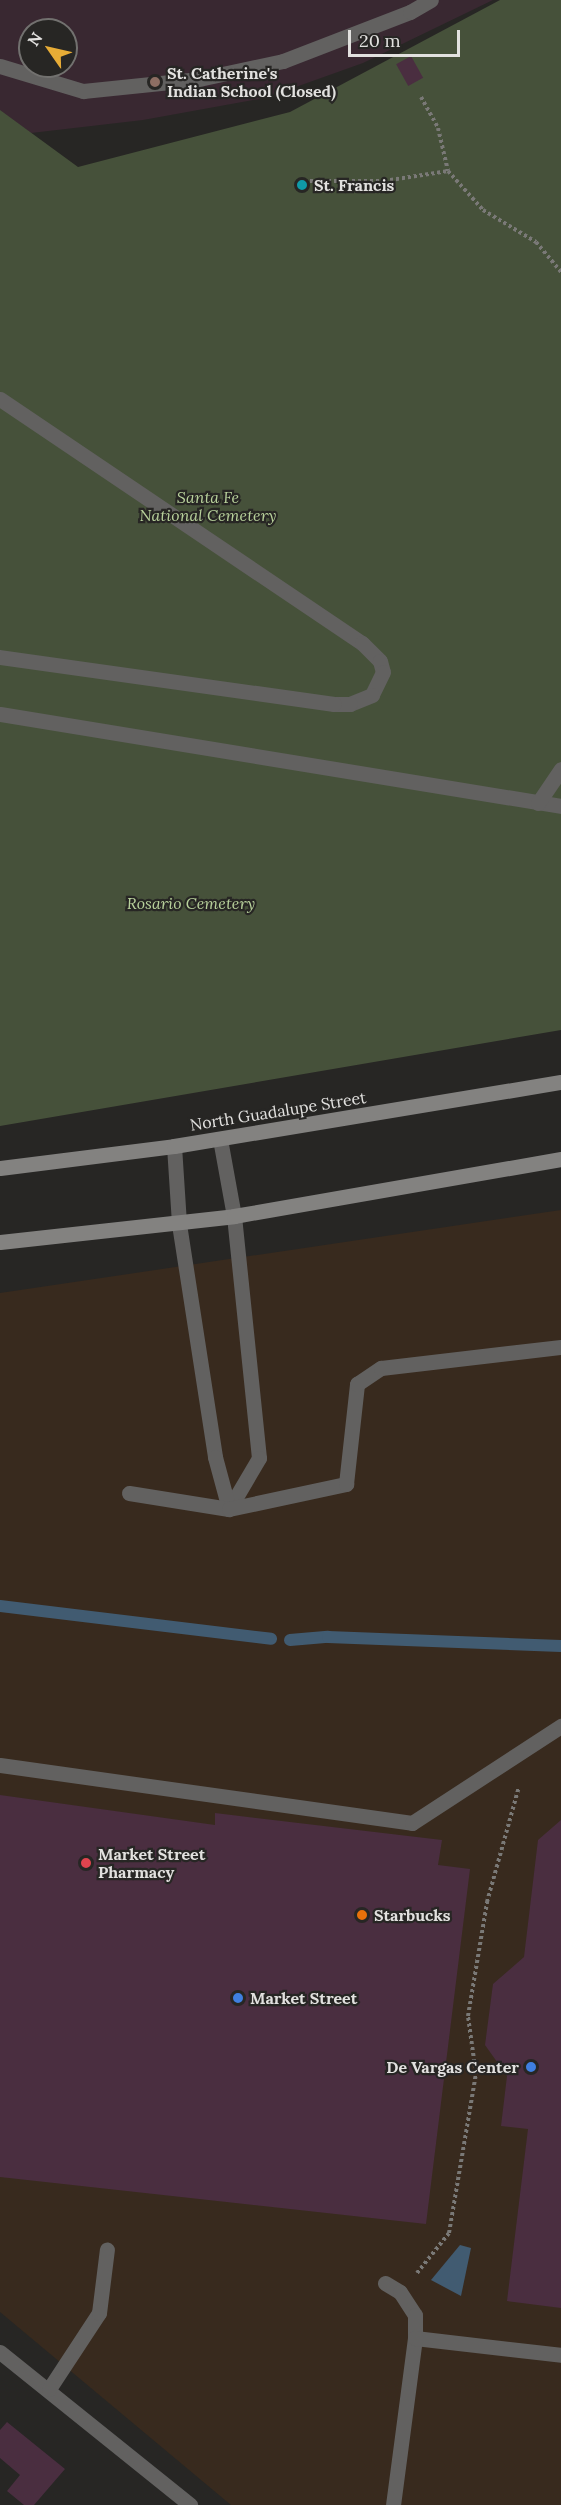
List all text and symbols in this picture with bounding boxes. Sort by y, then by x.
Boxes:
north arrow [18,18,78,78]
scale bar [351,18,464,56]
text: N [23,28,46,50]
text: 20 m [359,29,401,52]
place label: St. Catherine's Indian School (Closed) [167,63,336,101]
marker: St. Catherine's Indian School (Closed) [148,75,162,89]
place label: St. Francis [314,175,394,195]
marker: St. Francis [295,178,309,192]
park label: Santa Fe National Cemetery [140,487,276,525]
park label: Rosario Cemetery [127,893,255,913]
street label: North Guadalupe Street [189,1088,367,1134]
place label: Market Street Pharmacy [98,1844,205,1882]
marker: Market Street Pharmacy [79,1856,93,1870]
place label: Starbucks [374,1905,451,1925]
marker: Starbucks [355,1908,369,1922]
place label: Market Street [250,1988,357,2008]
marker: Market Street [231,1991,245,2005]
place label: De Vargas Center [386,2057,519,2077]
marker: De Vargas Center [524,2060,538,2074]

